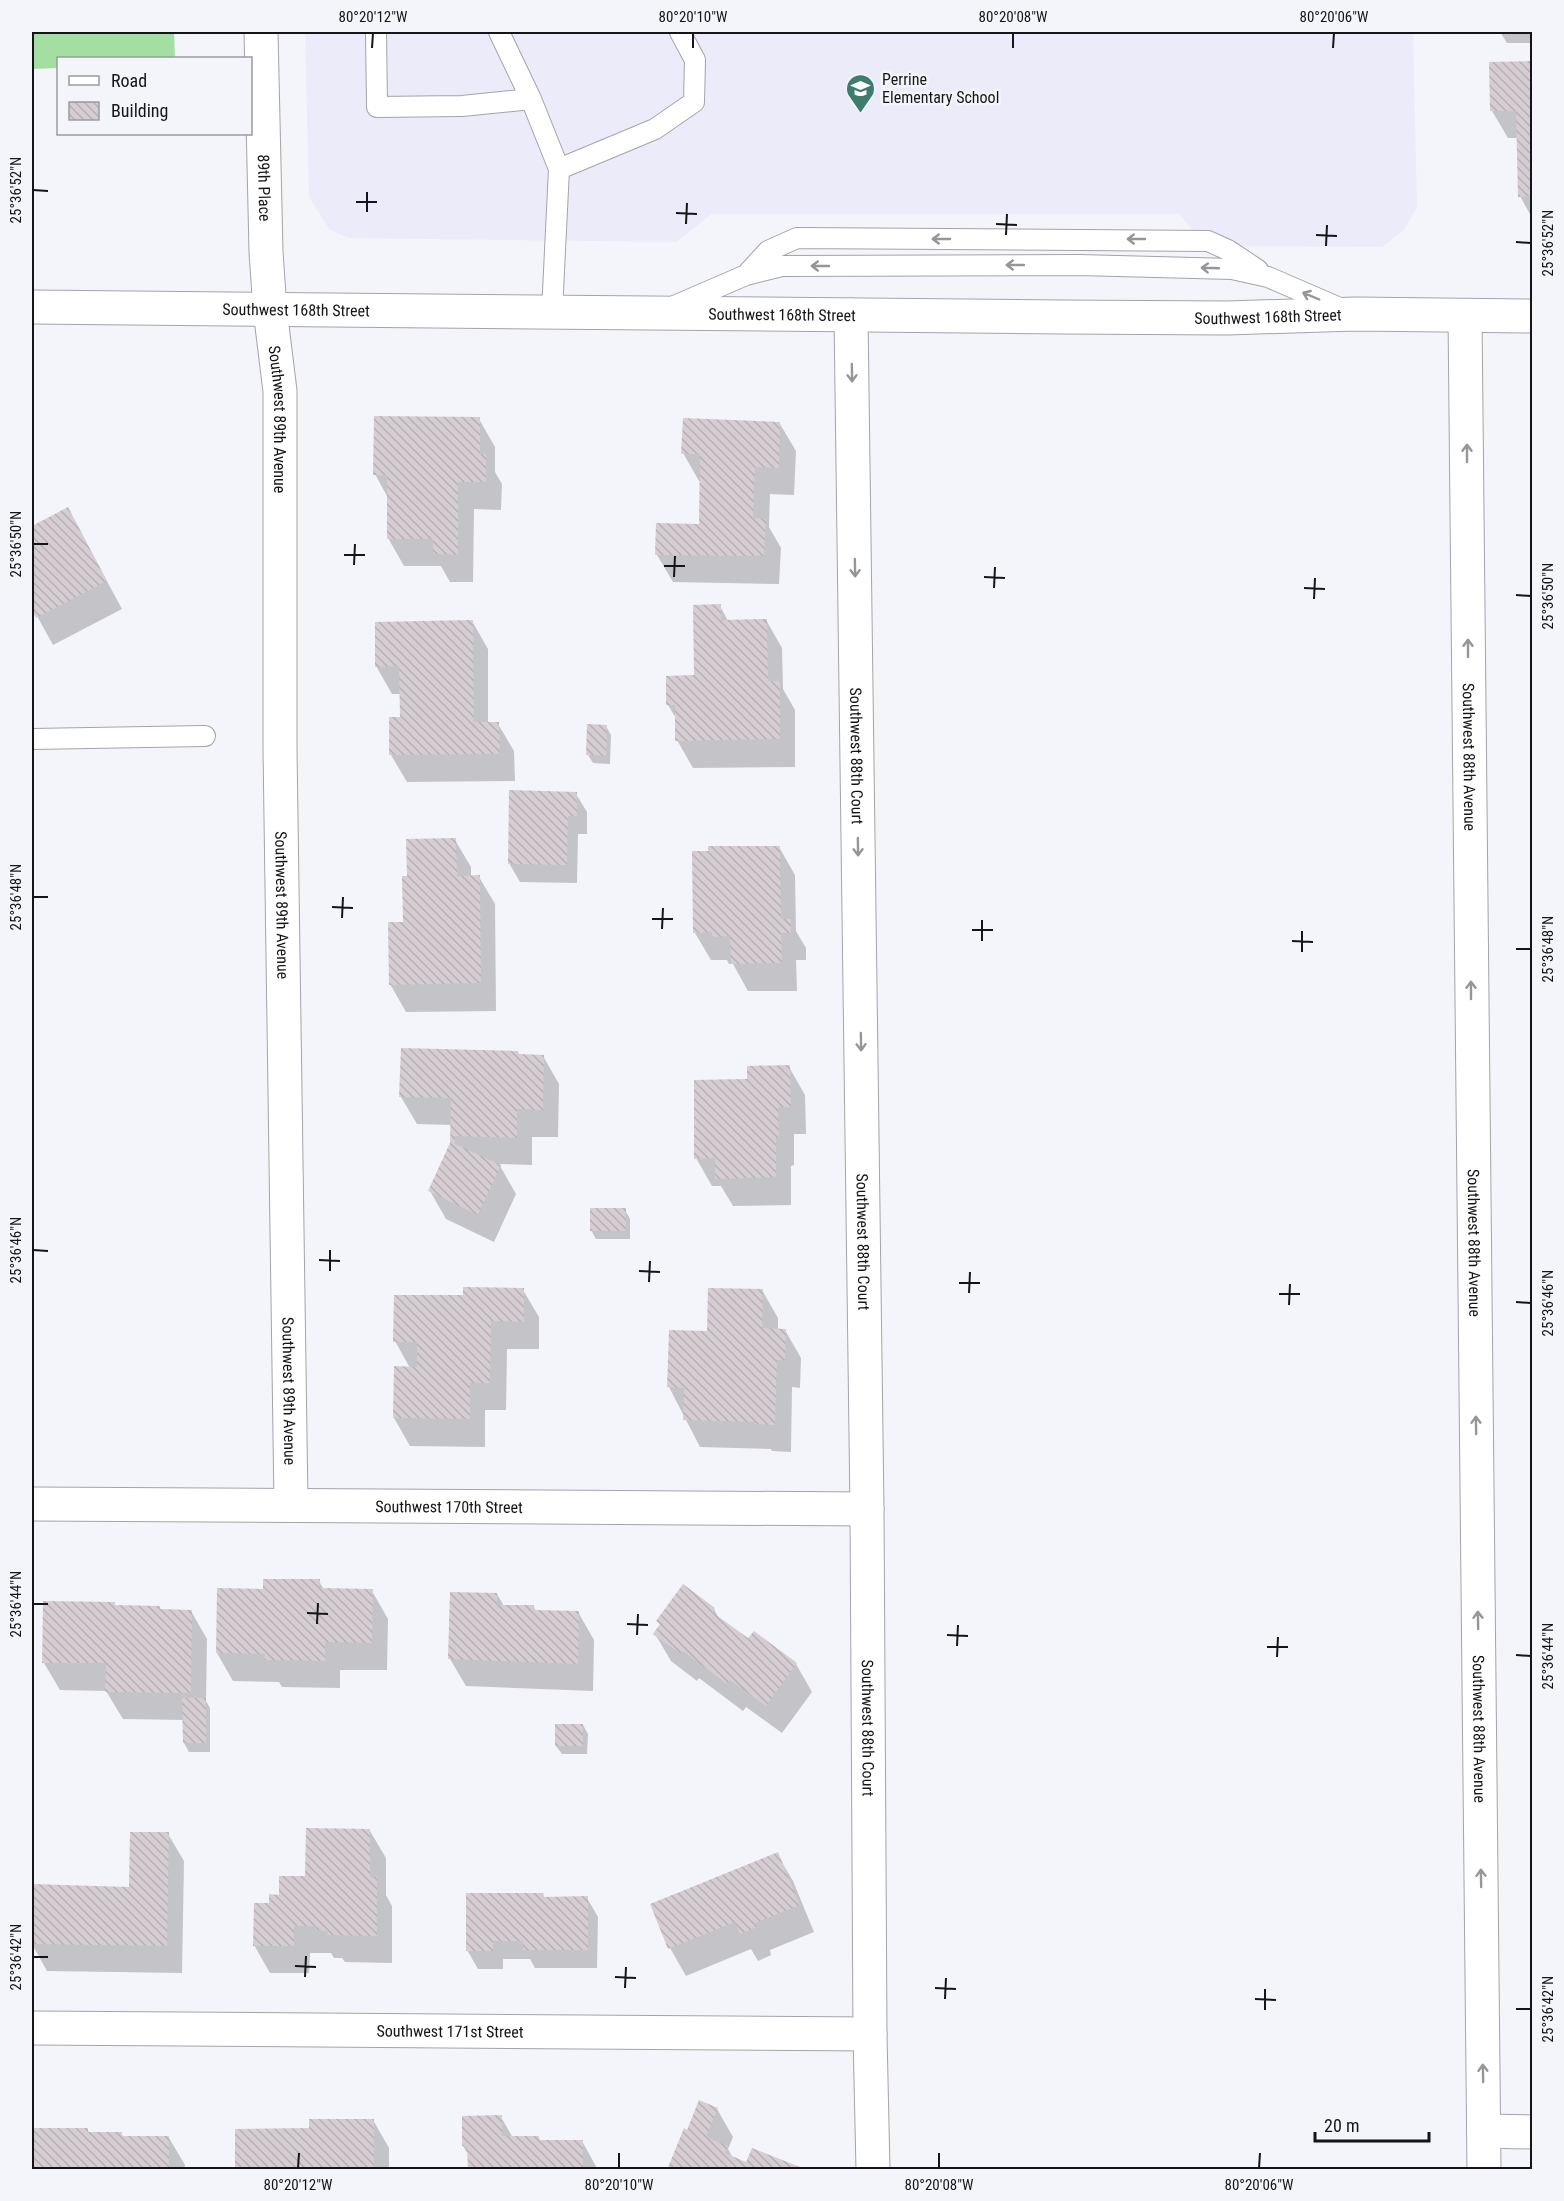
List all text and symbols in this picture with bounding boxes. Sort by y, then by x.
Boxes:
text: 80°20'12"W [339,8,408,26]
text: 80°20'10"W [659,8,728,26]
text: 80°20'08"W [979,8,1048,26]
text: 80°20'06"W [1300,8,1369,26]
legend [57,57,252,135]
text: Road [111,70,147,91]
place label: Perrine Elementary School [882,70,999,107]
school or university icon: Perrine Elementary School [845,72,877,114]
text: Building [111,100,168,121]
street label: 89th Place [254,154,275,222]
text: 25°36'52"N [7,157,25,223]
text: 25°36'52"N [1539,210,1557,276]
one-way arrow [931,233,951,245]
one-way arrow [1126,233,1146,245]
one-way arrow [1006,259,1026,271]
one-way arrow [811,260,831,272]
one-way arrow [1201,262,1221,274]
one-way arrow [1303,290,1321,301]
street label: Southwest 168th Street [222,299,370,320]
street label: Southwest 168th Street [708,304,856,325]
street label: Southwest 168th Street [1194,305,1342,328]
street label: Southwest 89th Avenue [265,344,290,493]
one-way arrow [847,363,858,383]
one-way arrow [1461,444,1473,464]
text: 25°36'50"N [7,511,25,577]
one-way arrow [849,558,861,578]
text: 25°36'50"N [1539,563,1557,629]
one-way arrow [1462,639,1474,659]
street label: Southwest 88th Avenue [1459,683,1480,831]
street label: Southwest 88th Court [846,687,867,825]
street label: Southwest 89th Avenue [272,831,293,979]
one-way arrow [852,837,864,857]
text: 25°36'48"N [7,864,25,930]
text: 25°36'48"N [1539,916,1557,982]
one-way arrow [1465,980,1477,1000]
one-way arrow [855,1032,867,1052]
street label: Southwest 88th Avenue [1464,1169,1485,1317]
street label: Southwest 88th Court [853,1173,874,1311]
text: 25°36'46"N [7,1217,25,1283]
text: 25°36'46"N [1539,1270,1557,1336]
street label: Southwest 89th Avenue [279,1317,300,1465]
one-way arrow [1470,1415,1481,1435]
street label: Southwest 170th Street [375,1497,523,1516]
text: 25°36'44"N [7,1571,25,1637]
one-way arrow [1472,1610,1484,1630]
text: 25°36'44"N [1539,1623,1557,1689]
street label: Southwest 88th Avenue [1469,1655,1490,1803]
street label: Southwest 88th Court [858,1659,878,1797]
one-way arrow [1475,1868,1487,1888]
text: 25°36'42"N [7,1924,25,1990]
text: 25°36'42"N [1539,1976,1557,2042]
street label: Southwest 171st Street [376,2021,524,2041]
one-way arrow [1477,2063,1489,2083]
scale bar [1315,2105,1429,2143]
text: 20 m [1324,2115,1359,2136]
text: 80°20'12"W [264,2176,333,2194]
text: 80°20'10"W [585,2176,654,2194]
text: 80°20'08"W [905,2176,974,2194]
text: 80°20'06"W [1225,2176,1294,2194]

